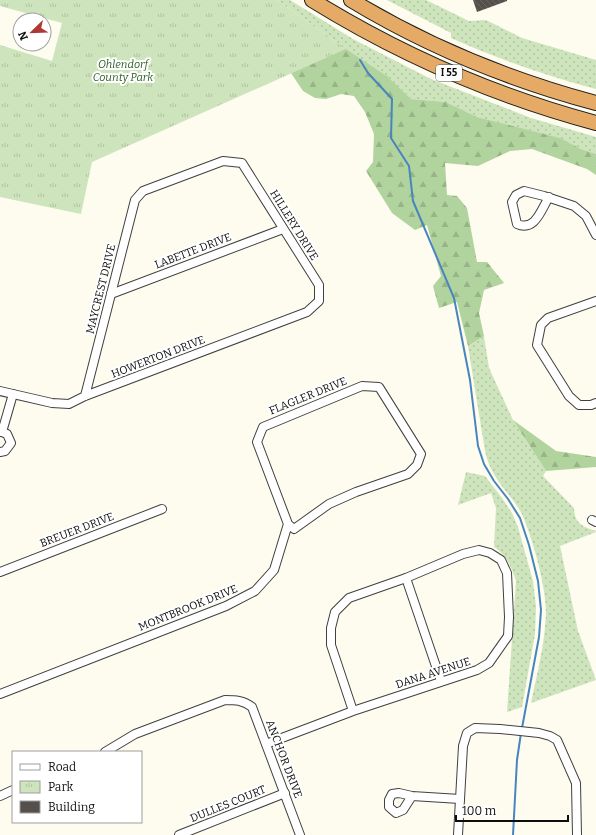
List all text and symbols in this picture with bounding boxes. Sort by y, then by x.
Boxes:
north arrow [12,12,52,52]
text: N [15,29,31,42]
park label: Ohlendorf County Park [93,58,154,84]
road number: I 55 [436,65,462,81]
street label: HILLERY DRIVE [267,187,321,263]
street label: LABETTE DRIVE [153,230,233,272]
street label: MAYCREST DRIVE [84,243,118,335]
street label: HOWERTON DRIVE [109,333,207,381]
street label: FLAGLER DRIVE [267,374,349,418]
street label: BREUER DRIVE [38,510,116,550]
street label: MONTBROOK DRIVE [137,582,240,634]
street label: DANA AVENUE [394,655,472,691]
street label: ANCHOR DRIVE [263,718,305,800]
legend [12,751,142,823]
text: Road [48,760,76,774]
text: Park [48,780,74,794]
street label: DULLES COURT [188,783,268,825]
scale bar [456,797,568,823]
text: Building [48,800,95,814]
text: 100 m [462,804,497,818]

